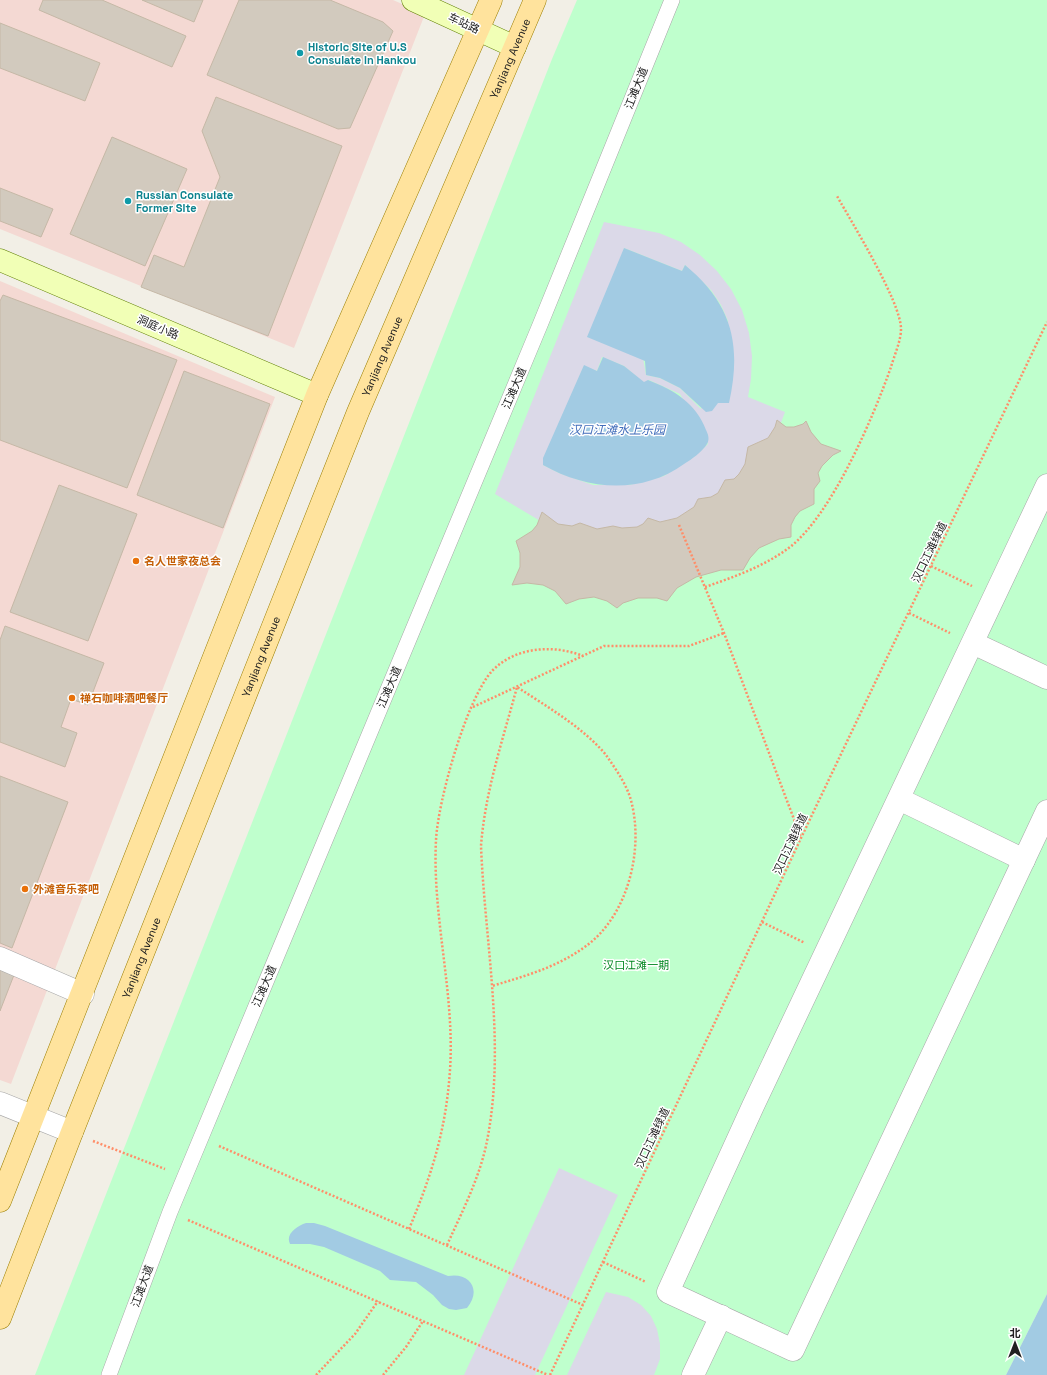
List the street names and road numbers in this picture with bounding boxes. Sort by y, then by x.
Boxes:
street label: 车站路 [446,10,482,36]
street label: Yanjiang Avenue [486,16,533,101]
street label: 江滩大道 [621,65,651,111]
street label: 洞庭小路 [135,312,181,342]
street label: Yanjiang Avenue [359,314,405,398]
street label: 江滩大道 [499,365,529,411]
street label: 汉口江滩绿道 [908,519,950,585]
street label: Yanjiang Avenue [238,614,283,699]
street label: 江滩大道 [374,664,404,710]
street label: 汉口江滩绿道 [770,811,810,877]
street label: Yanjiang Avenue [119,915,164,1000]
street label: 江滩大道 [249,963,279,1009]
street label: 汉口江滩绿道 [632,1105,672,1171]
street label: 江滩大道 [128,1263,156,1309]

